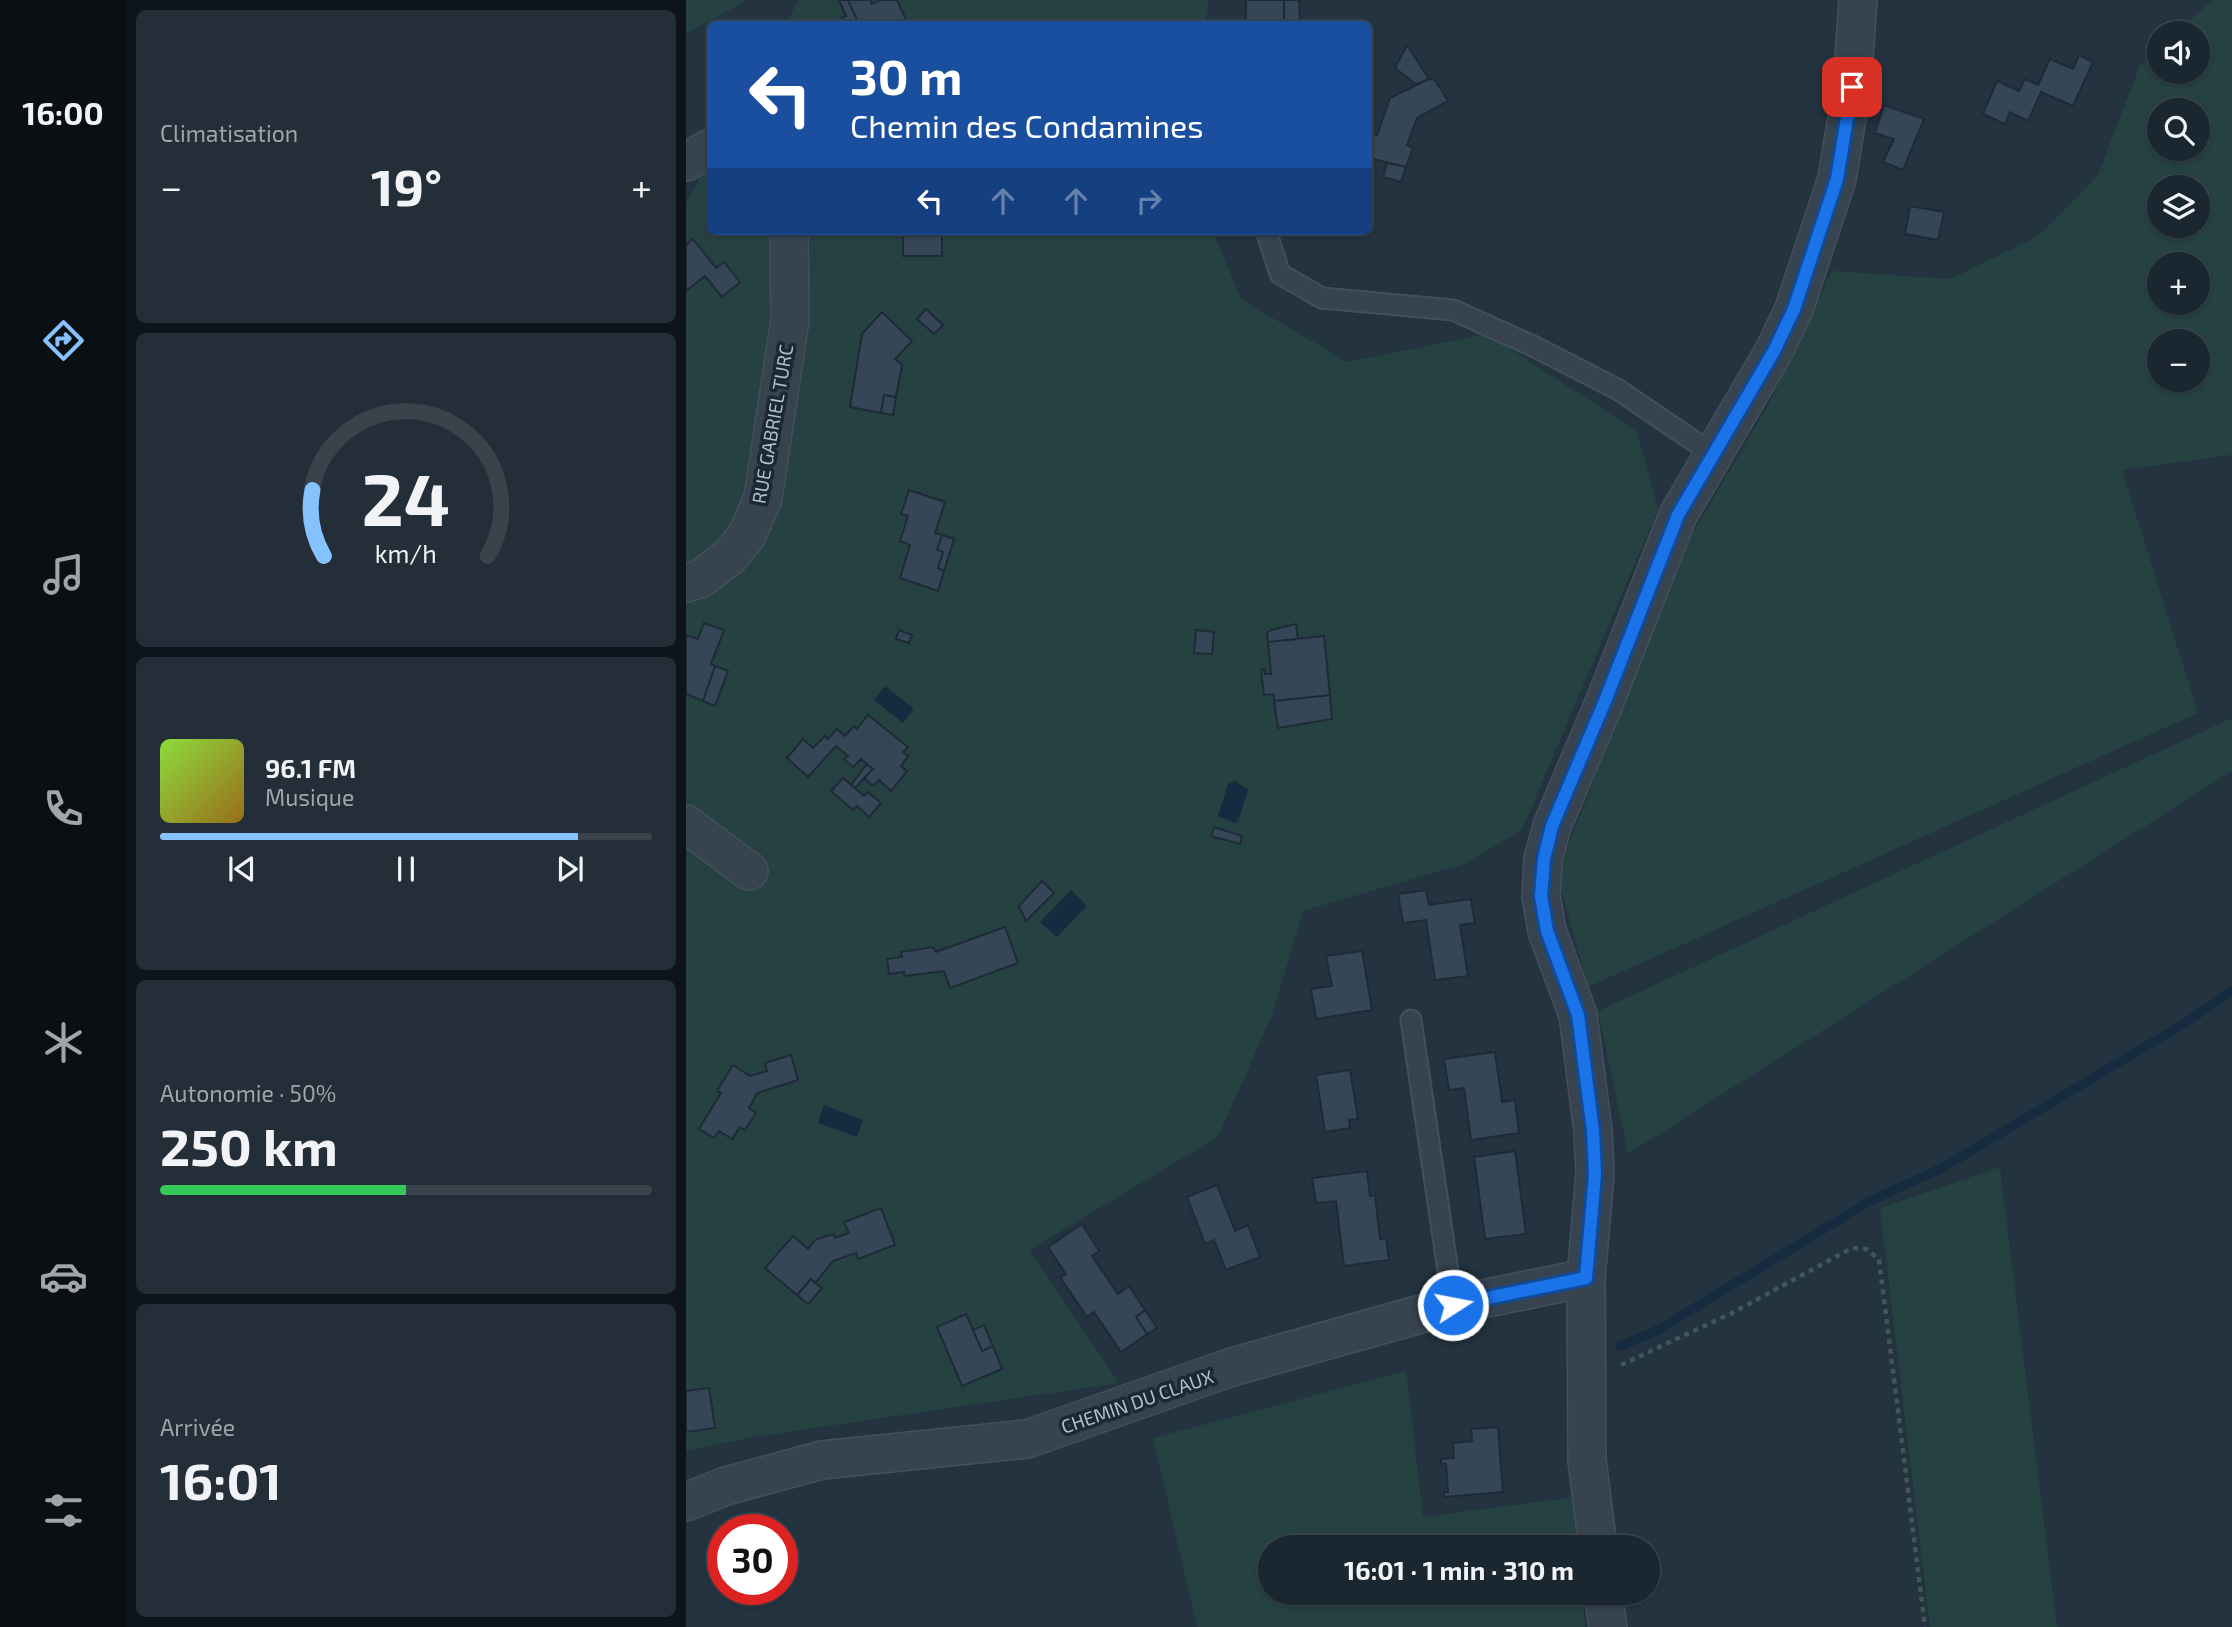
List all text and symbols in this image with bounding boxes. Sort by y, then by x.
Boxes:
map controls [2147,21,2210,392]
button: sound [2147,21,2210,84]
text: 30 m [850,46,962,105]
icon: left [735,49,826,140]
pin [1822,57,1882,117]
icon: arrive [1833,68,1871,106]
text: 16:00 [22,93,104,131]
button: search [2147,98,2210,161]
text: Chemin des Condamines [850,106,1204,144]
text: Climatisation [160,119,298,147]
text: 19° [371,154,442,216]
text: − [160,163,182,209]
text: + [631,163,652,209]
button: layers [2147,175,2210,238]
icon: left [911,182,949,220]
icon: ahead [984,182,1022,220]
icon: ahead [1057,182,1095,220]
icon: right [1130,182,1168,220]
button: + [2147,252,2210,315]
icon: directions [39,316,88,365]
button: − [2147,329,2210,392]
street label: RUE GABRIEL TURC [747,342,797,506]
text: 24 [362,454,450,542]
text: km/h [375,538,437,568]
icon: music [39,550,88,599]
text: 96.1 FM [265,752,356,783]
text: Musique [265,783,354,811]
icon: phone [39,784,88,833]
icon: previous [223,850,261,888]
icon: pause [387,850,425,888]
icon: next [551,850,589,888]
icon: climate [39,1018,88,1067]
text: Autonomie · 50% [160,1079,336,1107]
text: 250 km [160,1114,338,1176]
icon: car [39,1252,88,1301]
position arrow [1416,1268,1490,1342]
street label: CHEMIN DU CLAUX [1058,1364,1217,1438]
text: Arrivée [160,1413,235,1441]
text: 16:01 [160,1448,282,1510]
icon: filters [39,1486,88,1535]
speed limit sign: 30 [707,1514,798,1605]
text: 16:01 · 1 min · 310 m [1344,1554,1574,1585]

